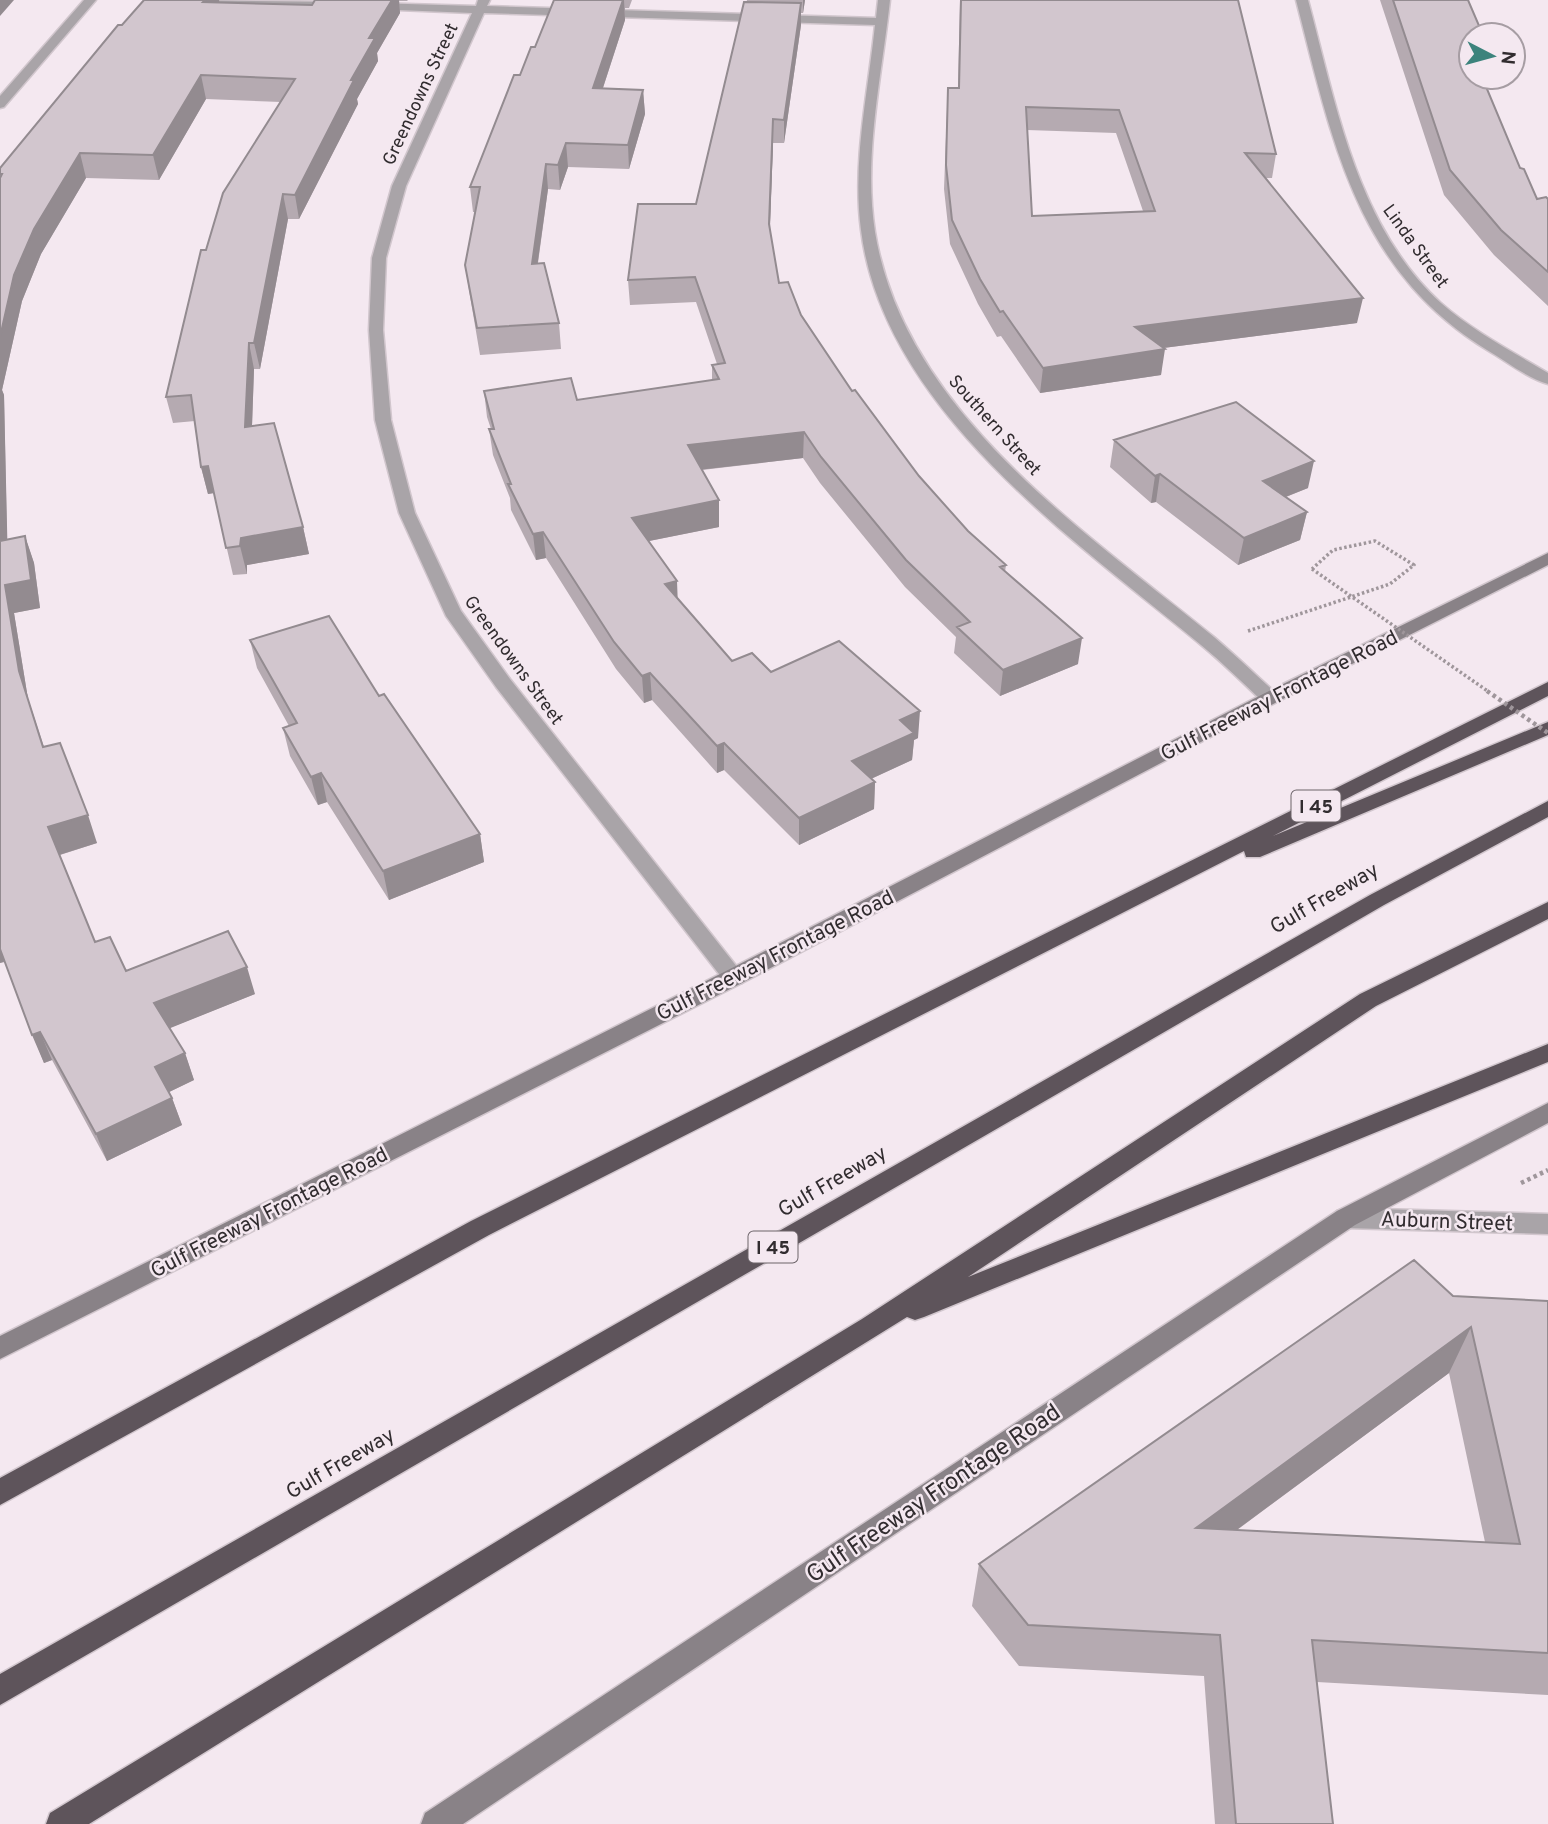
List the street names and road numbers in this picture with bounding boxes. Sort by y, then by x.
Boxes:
street label: Greendowns Street [378,20,464,169]
street label: Linda Street [1377,200,1453,293]
street label: Southern Street [942,371,1045,481]
street label: Greendowns Street [458,592,567,730]
street label: Gulf Freeway Frontage Road [1156,625,1403,768]
road number: I 45 [1292,790,1340,821]
street label: Gulf Freeway [1265,857,1384,941]
street label: Gulf Freeway Frontage Road [652,885,899,1028]
street label: Gulf Freeway [773,1140,892,1224]
street label: Gulf Freeway Frontage Road [146,1142,393,1285]
street label: Auburn Street [1380,1207,1514,1238]
road number: I 45 [748,1232,798,1262]
street label: Gulf Freeway Frontage Road [801,1398,1067,1591]
street label: Gulf Freeway [281,1422,400,1506]

